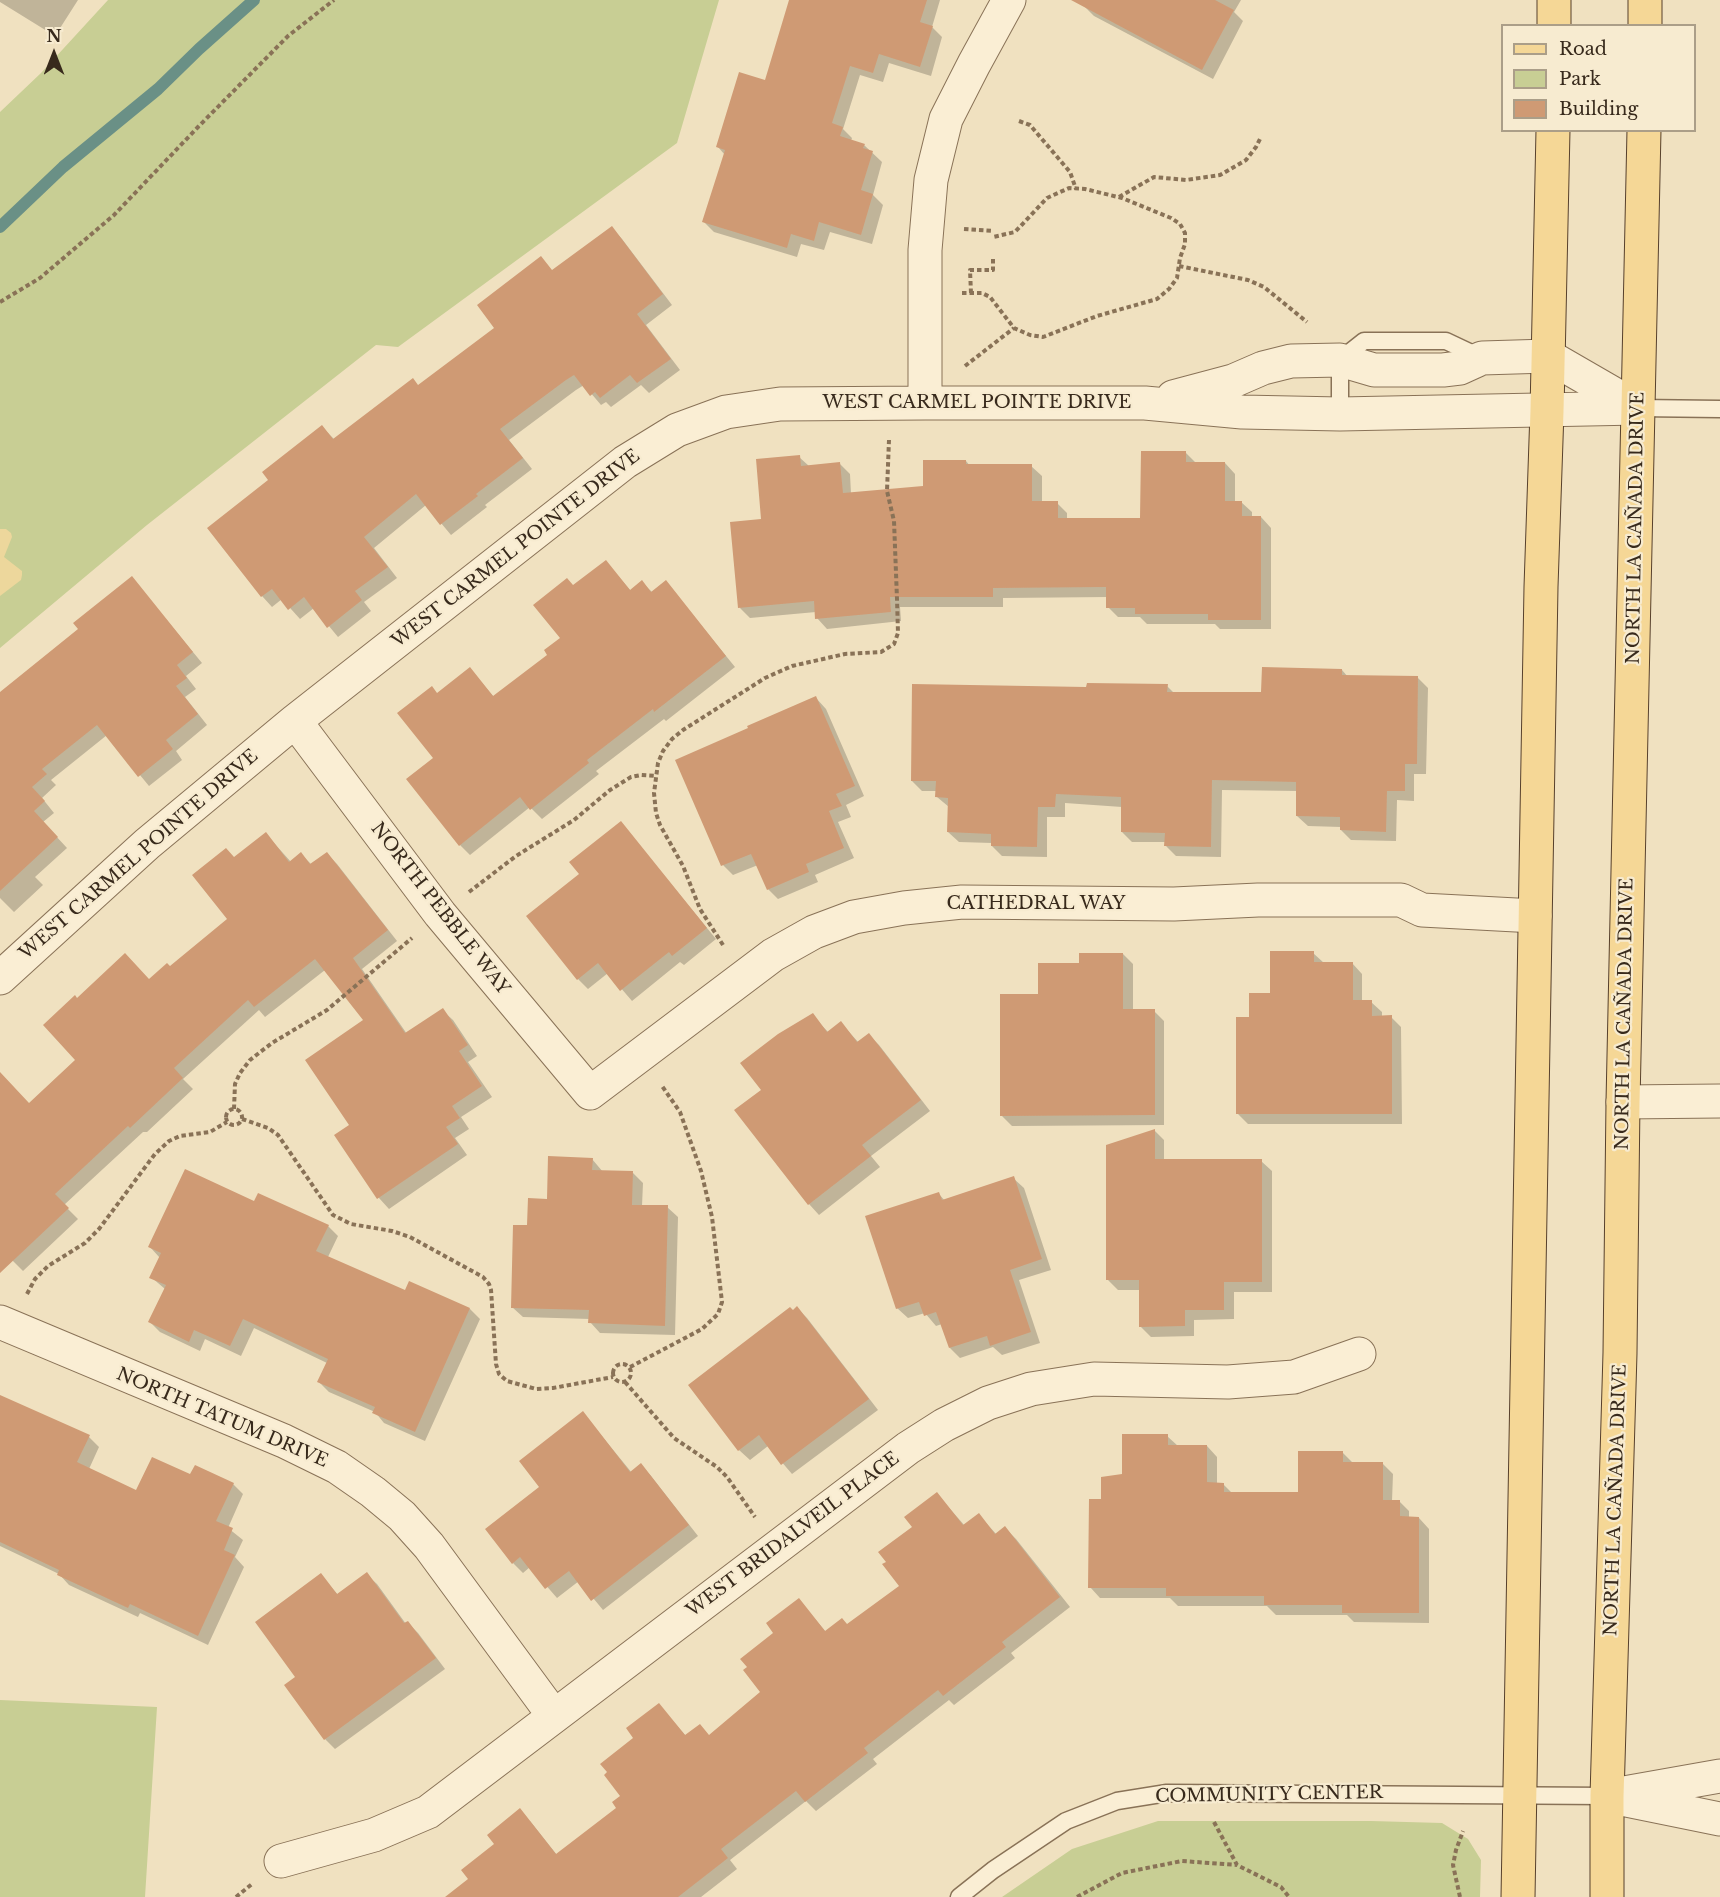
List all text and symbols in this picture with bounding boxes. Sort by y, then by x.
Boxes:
north arrow [24,24,84,84]
legend [1501,24,1696,132]
text: N [46,26,62,46]
text: Road [1559,38,1607,60]
text: Park [1559,68,1601,90]
text: Building [1559,98,1638,120]
street label: WEST CARMEL POINTE DRIVE [823,392,1131,414]
street label: NORTH LA CAÑADA DRIVE [1623,392,1649,664]
street label: WEST CARMEL POINTE DRIVE [388,445,644,653]
street label: WEST CARMEL POINTE DRIVE [15,746,263,964]
street label: NORTH PEBBLE WAY [366,819,514,999]
street label: NORTH LA CAÑADA DRIVE [1612,878,1638,1150]
street label: CATHEDRAL WAY [947,893,1125,915]
street label: NORTH TATUM DRIVE [113,1364,331,1472]
street label: NORTH LA CAÑADA DRIVE [1600,1364,1632,1636]
street label: WEST BRIDALVEIL PLACE [682,1448,904,1622]
street label: COMMUNITY CENTER [1155,1782,1383,1808]

